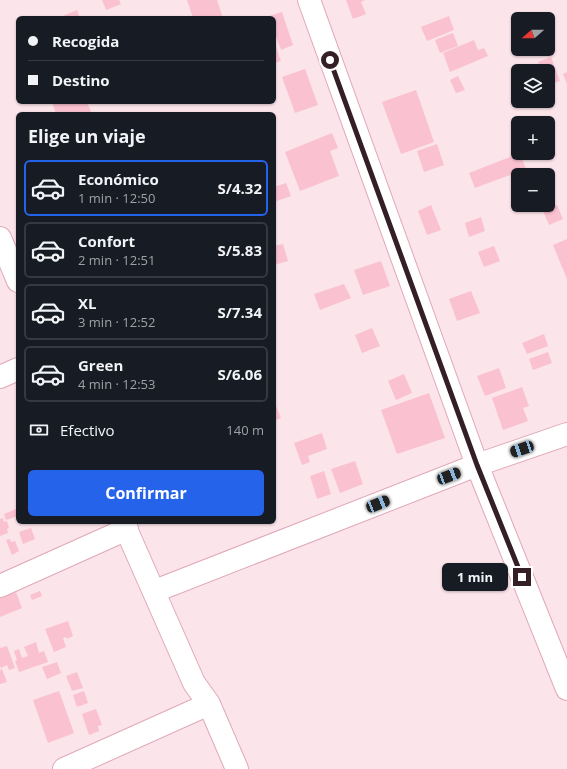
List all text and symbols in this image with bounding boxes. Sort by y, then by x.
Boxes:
north arrow [511,12,555,56]
map controls [511,12,555,212]
text: Recogida [52,31,119,51]
route start [321,51,339,69]
button: layers [511,64,555,108]
text: Destino [52,70,110,90]
button: + [511,116,555,160]
text: Elige un viaje [28,124,146,148]
button: − [511,168,555,212]
text: Económico [78,169,159,189]
icon: car [30,170,66,206]
text: S/4.32 [218,178,262,198]
text: 1 min · 12:50 [78,189,155,207]
text: Confort [78,231,135,251]
icon: car [30,232,66,268]
text: S/5.83 [218,240,262,260]
text: 2 min · 12:51 [78,251,155,269]
text: XL [78,293,96,313]
icon: car [30,294,66,330]
text: S/7.34 [218,302,262,322]
text: 3 min · 12:52 [78,313,155,331]
text: Green [78,355,123,375]
icon: car [30,356,66,392]
text: S/6.06 [218,364,262,384]
text: 4 min · 12:53 [78,375,155,393]
icon: cash [28,419,50,441]
text: Efectivo [60,420,115,440]
text: 140 m [226,421,264,439]
car [509,439,535,459]
car [436,466,462,486]
button: Confirmar [28,470,264,516]
car [365,494,391,514]
callout: 1 min [442,563,508,591]
text: 1 min [457,568,493,586]
route end [513,568,531,586]

